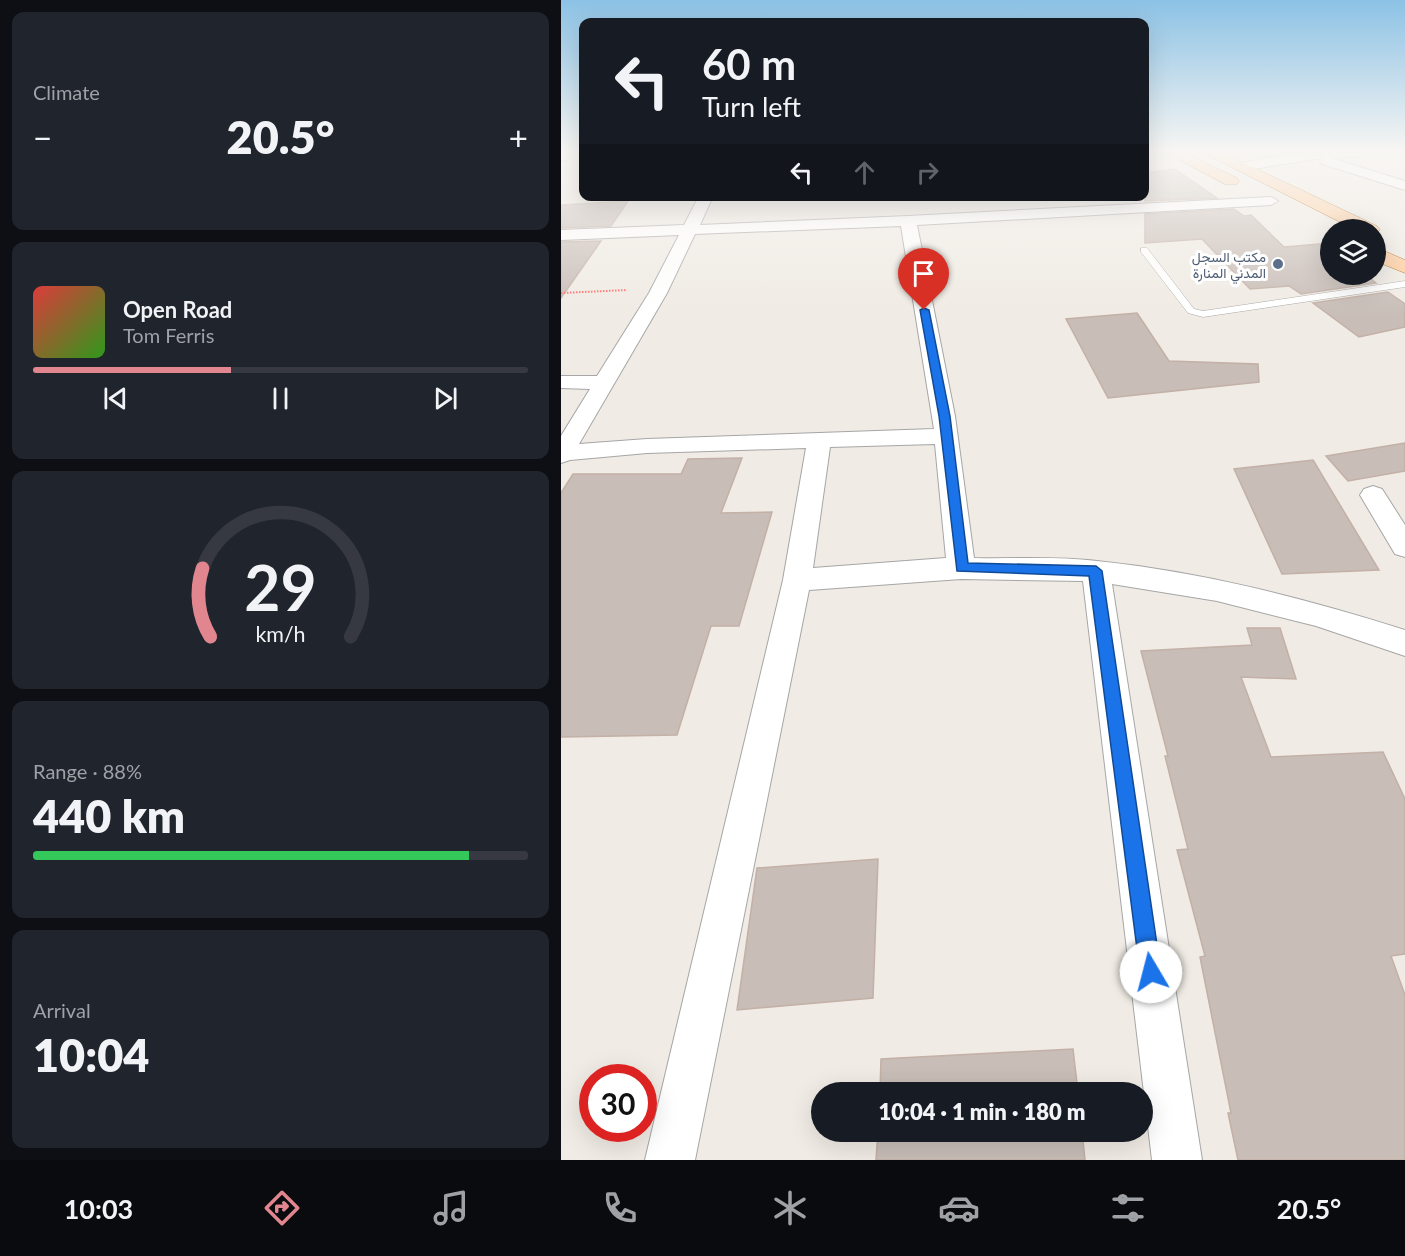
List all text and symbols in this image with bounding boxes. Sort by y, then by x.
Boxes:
text: 60 m [702,39,796,89]
icon: left [603,42,681,120]
text: Climate [33,80,100,104]
text: Turn left [702,90,801,123]
text: 20.5° [227,110,334,164]
text: − [33,117,52,157]
text: + [509,117,528,157]
icon: left [785,156,818,189]
icon: ahead [848,156,881,189]
icon: right [911,156,944,189]
map controls [1320,219,1386,285]
button: layers [1320,219,1386,285]
pin [898,248,949,310]
place label: مكتب السجل المدني المنارة [1192,248,1266,285]
icon: arrive [907,257,940,290]
marker: مكتب السجل المدني المنارة [1271,257,1285,271]
text: Open Road [123,296,232,323]
text: Tom Ferris [123,323,214,347]
icon: previous [99,382,132,415]
icon: pause [264,382,297,415]
icon: next [429,382,462,415]
text: 29 [244,549,317,624]
text: km/h [255,621,306,647]
text: Range · 88% [33,759,142,783]
text: 440 km [33,789,185,843]
position arrow [1119,940,1183,1004]
text: Arrival [33,998,91,1022]
text: 10:04 [33,1028,149,1082]
speed limit sign: 30 [579,1064,657,1142]
text: 10:04 · 1 min · 180 m [879,1098,1085,1125]
icon: directions [261,1187,303,1229]
icon: music [430,1187,472,1229]
icon: phone [599,1187,641,1229]
icon: climate [769,1187,811,1229]
icon: car [938,1187,980,1229]
icon: filters [1107,1187,1149,1229]
text: 10:03 [64,1192,133,1225]
text: 20.5° [1277,1192,1341,1225]

